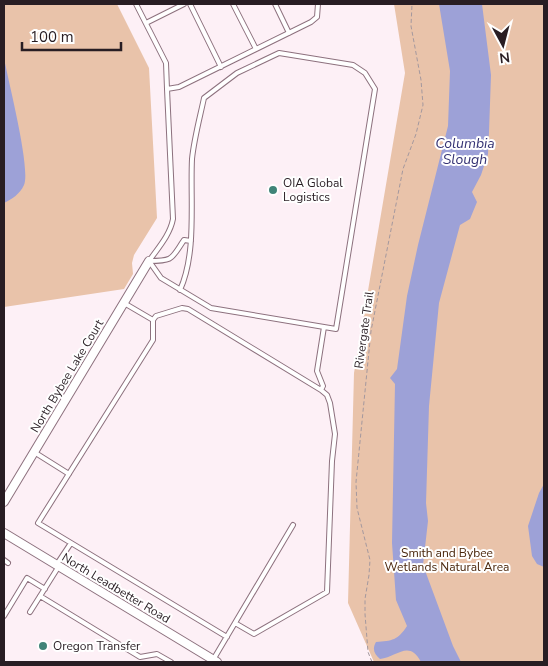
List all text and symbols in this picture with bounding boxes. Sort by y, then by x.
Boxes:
scale bar [22,20,121,52]
north arrow [478,20,528,70]
text: 100 m [30,27,74,47]
text: N [498,47,511,67]
water label: Columbia Slough [435,134,495,169]
place label: OIA Global Logistics [283,175,343,205]
marker: OIA Global Logistics [267,184,279,196]
street label: Rivergate Trail [351,290,377,370]
street label: North Bybee Lake Court [27,316,108,436]
park label: Smith and Bybee Wetlands Natural Area [385,545,509,575]
street label: North Leadbetter Road [59,549,173,627]
place label: Oregon Transfer [53,638,141,654]
marker: Oregon Transfer [37,640,49,652]

